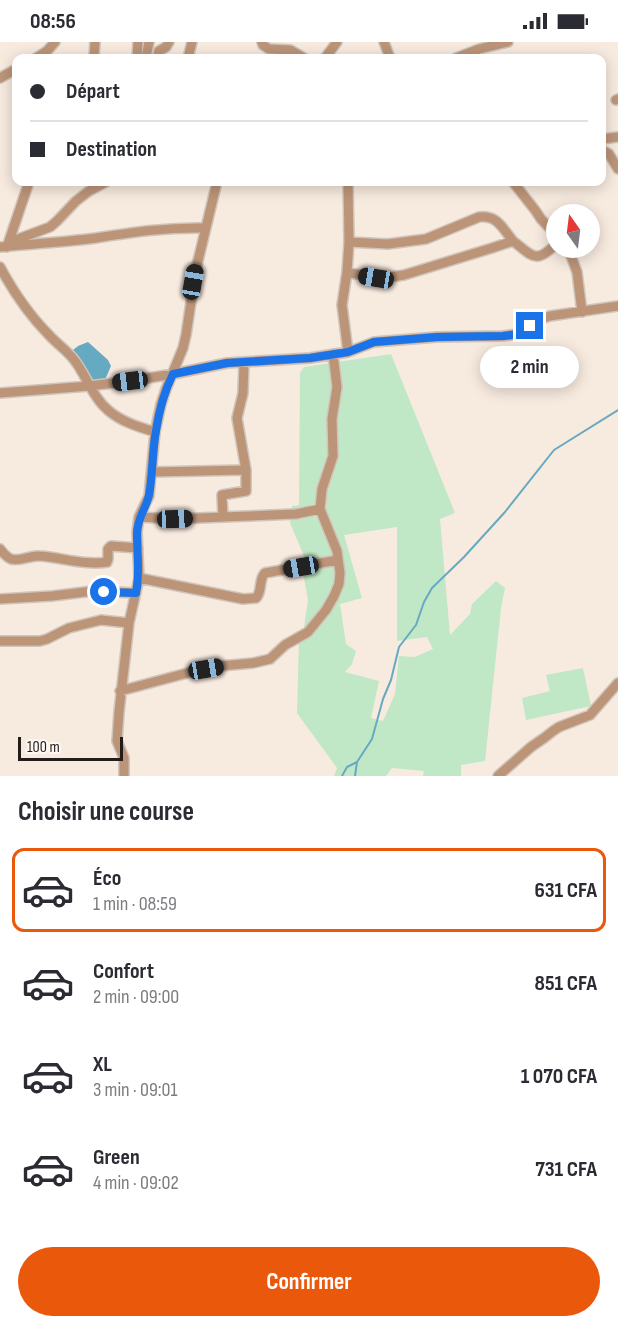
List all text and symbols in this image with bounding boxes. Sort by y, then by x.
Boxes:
text: 08:56 [30,8,76,35]
text: Départ [66,78,120,105]
text: Destination [66,136,157,163]
north arrow [546,204,600,258]
map controls [546,204,600,258]
car [181,263,205,301]
car [357,266,395,290]
route end [516,312,543,339]
callout: 2 min [480,347,580,389]
text: 2 min [510,355,549,379]
car [111,370,149,392]
car [157,509,193,529]
car [282,555,320,579]
route start [90,578,117,605]
car [187,657,225,681]
scale bar [18,734,123,762]
text: 100 m [27,738,60,757]
text: Choisir une course [18,796,194,828]
icon: car [21,863,75,917]
text: Éco [93,865,121,892]
text: 631 CFA [534,877,597,904]
text: 1 min · 08:59 [93,892,177,916]
icon: car [21,956,75,1010]
text: Confort [93,958,154,985]
text: 851 CFA [535,970,597,997]
text: 2 min · 09:00 [93,985,179,1009]
icon: car [21,1049,75,1103]
text: XL [93,1051,112,1078]
text: 1 070 CFA [521,1063,597,1090]
text: 3 min · 09:01 [93,1078,177,1102]
icon: car [21,1142,75,1196]
text: Green [93,1144,140,1171]
text: 731 CFA [535,1156,597,1183]
text: 4 min · 09:02 [93,1171,179,1195]
button: Confirmer [18,1247,600,1316]

